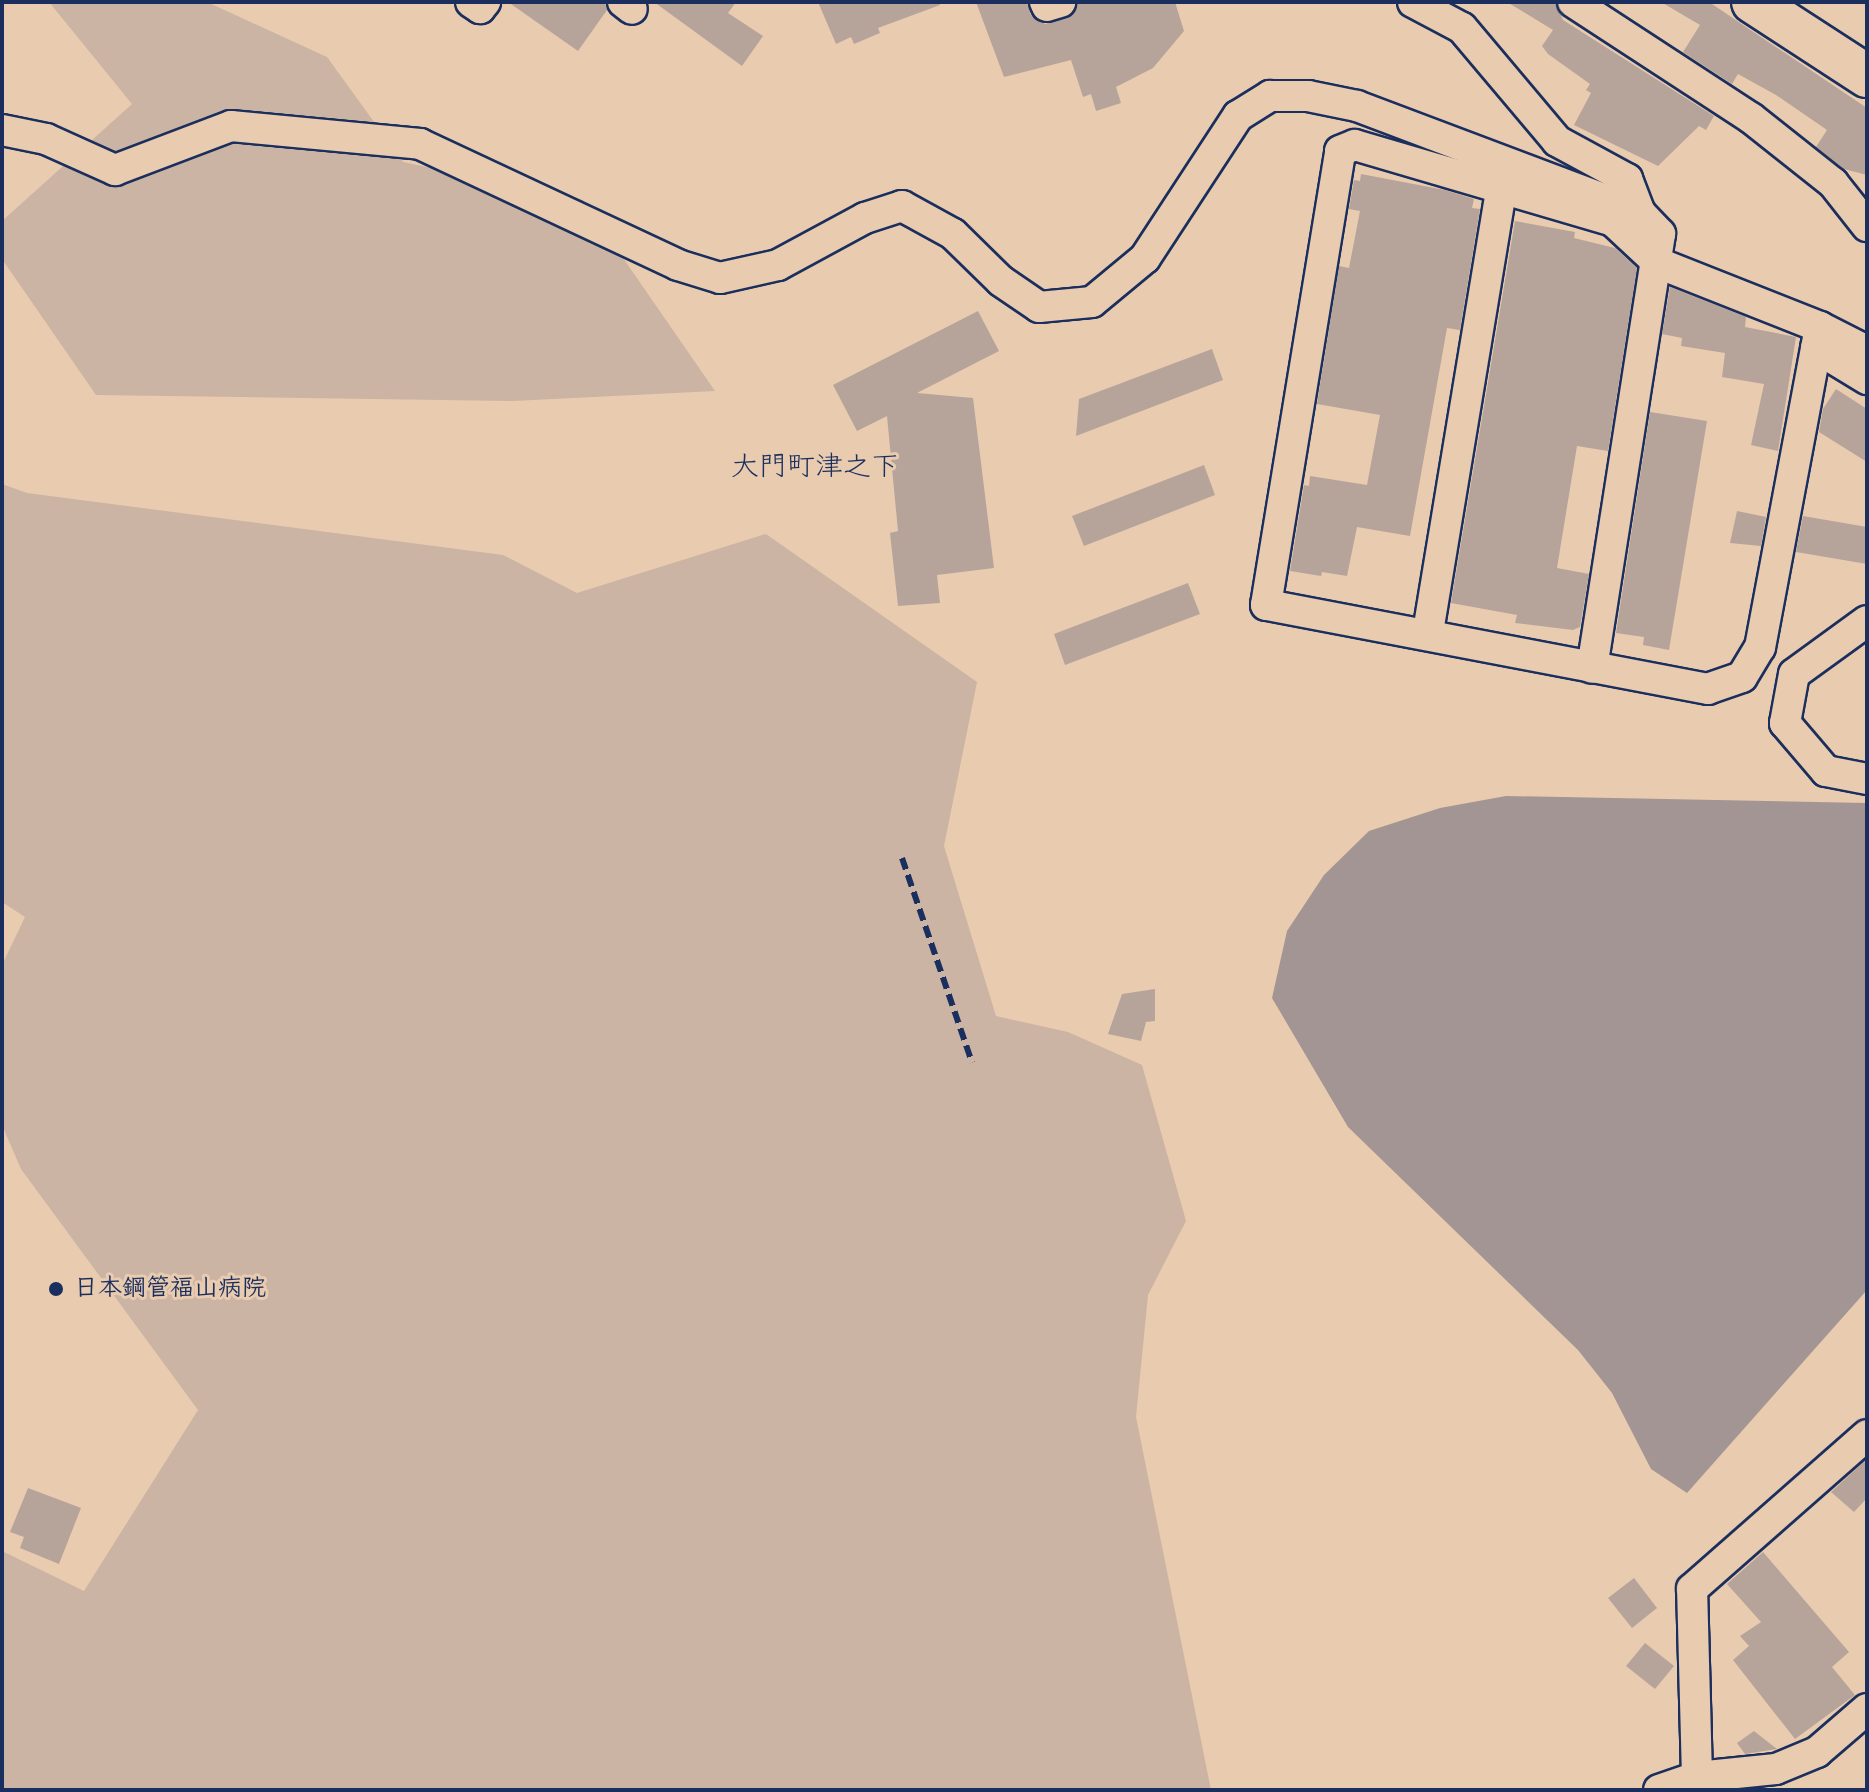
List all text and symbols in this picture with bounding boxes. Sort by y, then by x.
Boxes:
district label: 大門町津之下 [731,451,899,485]
place label: 日本鋼管福山病院 [74,1275,266,1303]
marker: 日本鋼管福山病院 [45,1278,67,1300]

